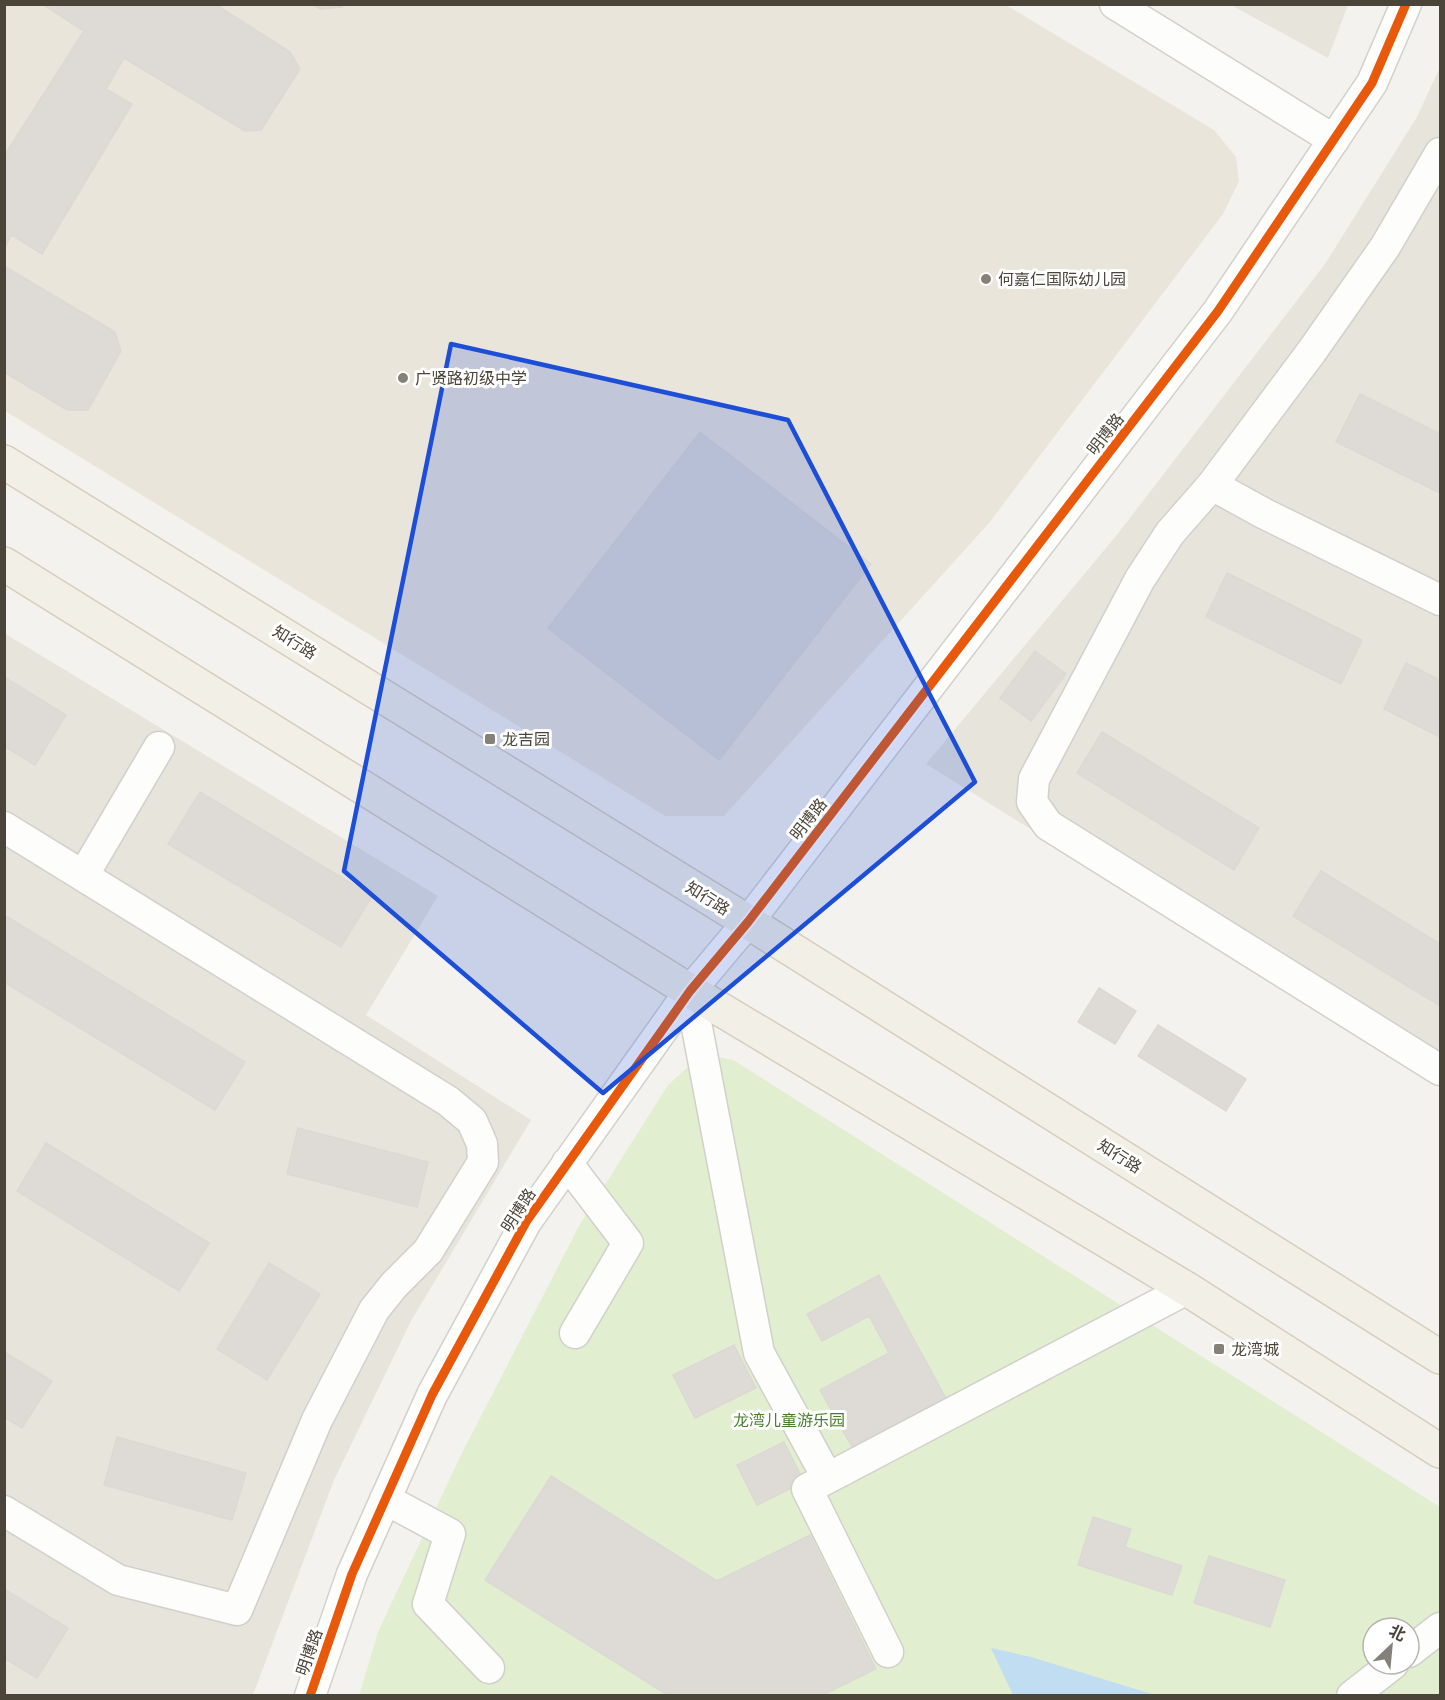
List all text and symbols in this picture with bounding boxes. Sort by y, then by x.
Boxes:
place label: 何嘉仁国际幼儿园 [998,270,1126,290]
marker: 何嘉仁国际幼儿园 [979,272,993,286]
place label: 广贤路初级中学 [415,369,527,389]
marker: 广贤路初级中学 [396,371,410,385]
street label: 明博路 [1083,410,1128,460]
street label: 知行路 [269,622,320,664]
place label: 龙吉园 [502,730,550,750]
marker: 龙吉园 [483,732,497,746]
street label: 明博路 [786,795,831,845]
street label: 知行路 [682,878,733,920]
street label: 知行路 [1094,1136,1145,1178]
street label: 明博路 [497,1185,540,1236]
place label: 龙湾城 [1231,1340,1279,1360]
marker: 龙湾城 [1212,1342,1226,1356]
park label: 龙湾儿童游乐园 [733,1411,845,1431]
north arrow [1361,1616,1421,1676]
text: 北 [1386,1621,1409,1646]
street label: 明博路 [293,1626,327,1678]

